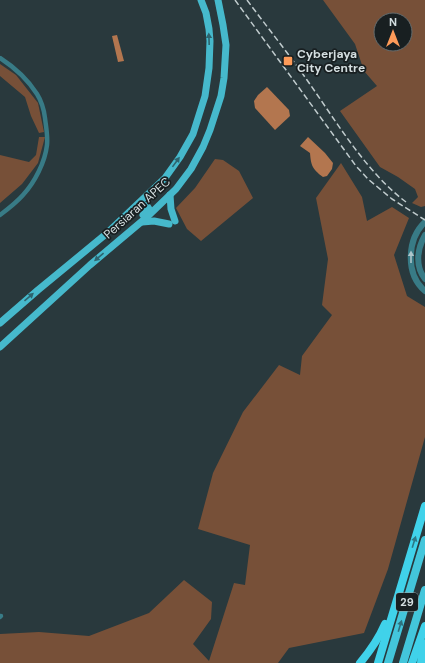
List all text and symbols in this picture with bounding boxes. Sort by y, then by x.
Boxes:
north arrow [373,12,413,52]
text: N [389,15,397,29]
one-way arrow [206,33,213,45]
place label: Cyberjaya City Centre [297,46,365,76]
marker: Cyberjaya City Centre [282,55,294,67]
one-way arrow [172,157,180,167]
street label: Persiaran APEC [100,173,174,242]
one-way arrow [408,250,414,263]
one-way arrow [94,253,104,262]
one-way arrow [24,293,35,302]
one-way arrow [411,536,417,548]
road number: 29 [396,593,418,611]
one-way arrow [397,619,403,631]

